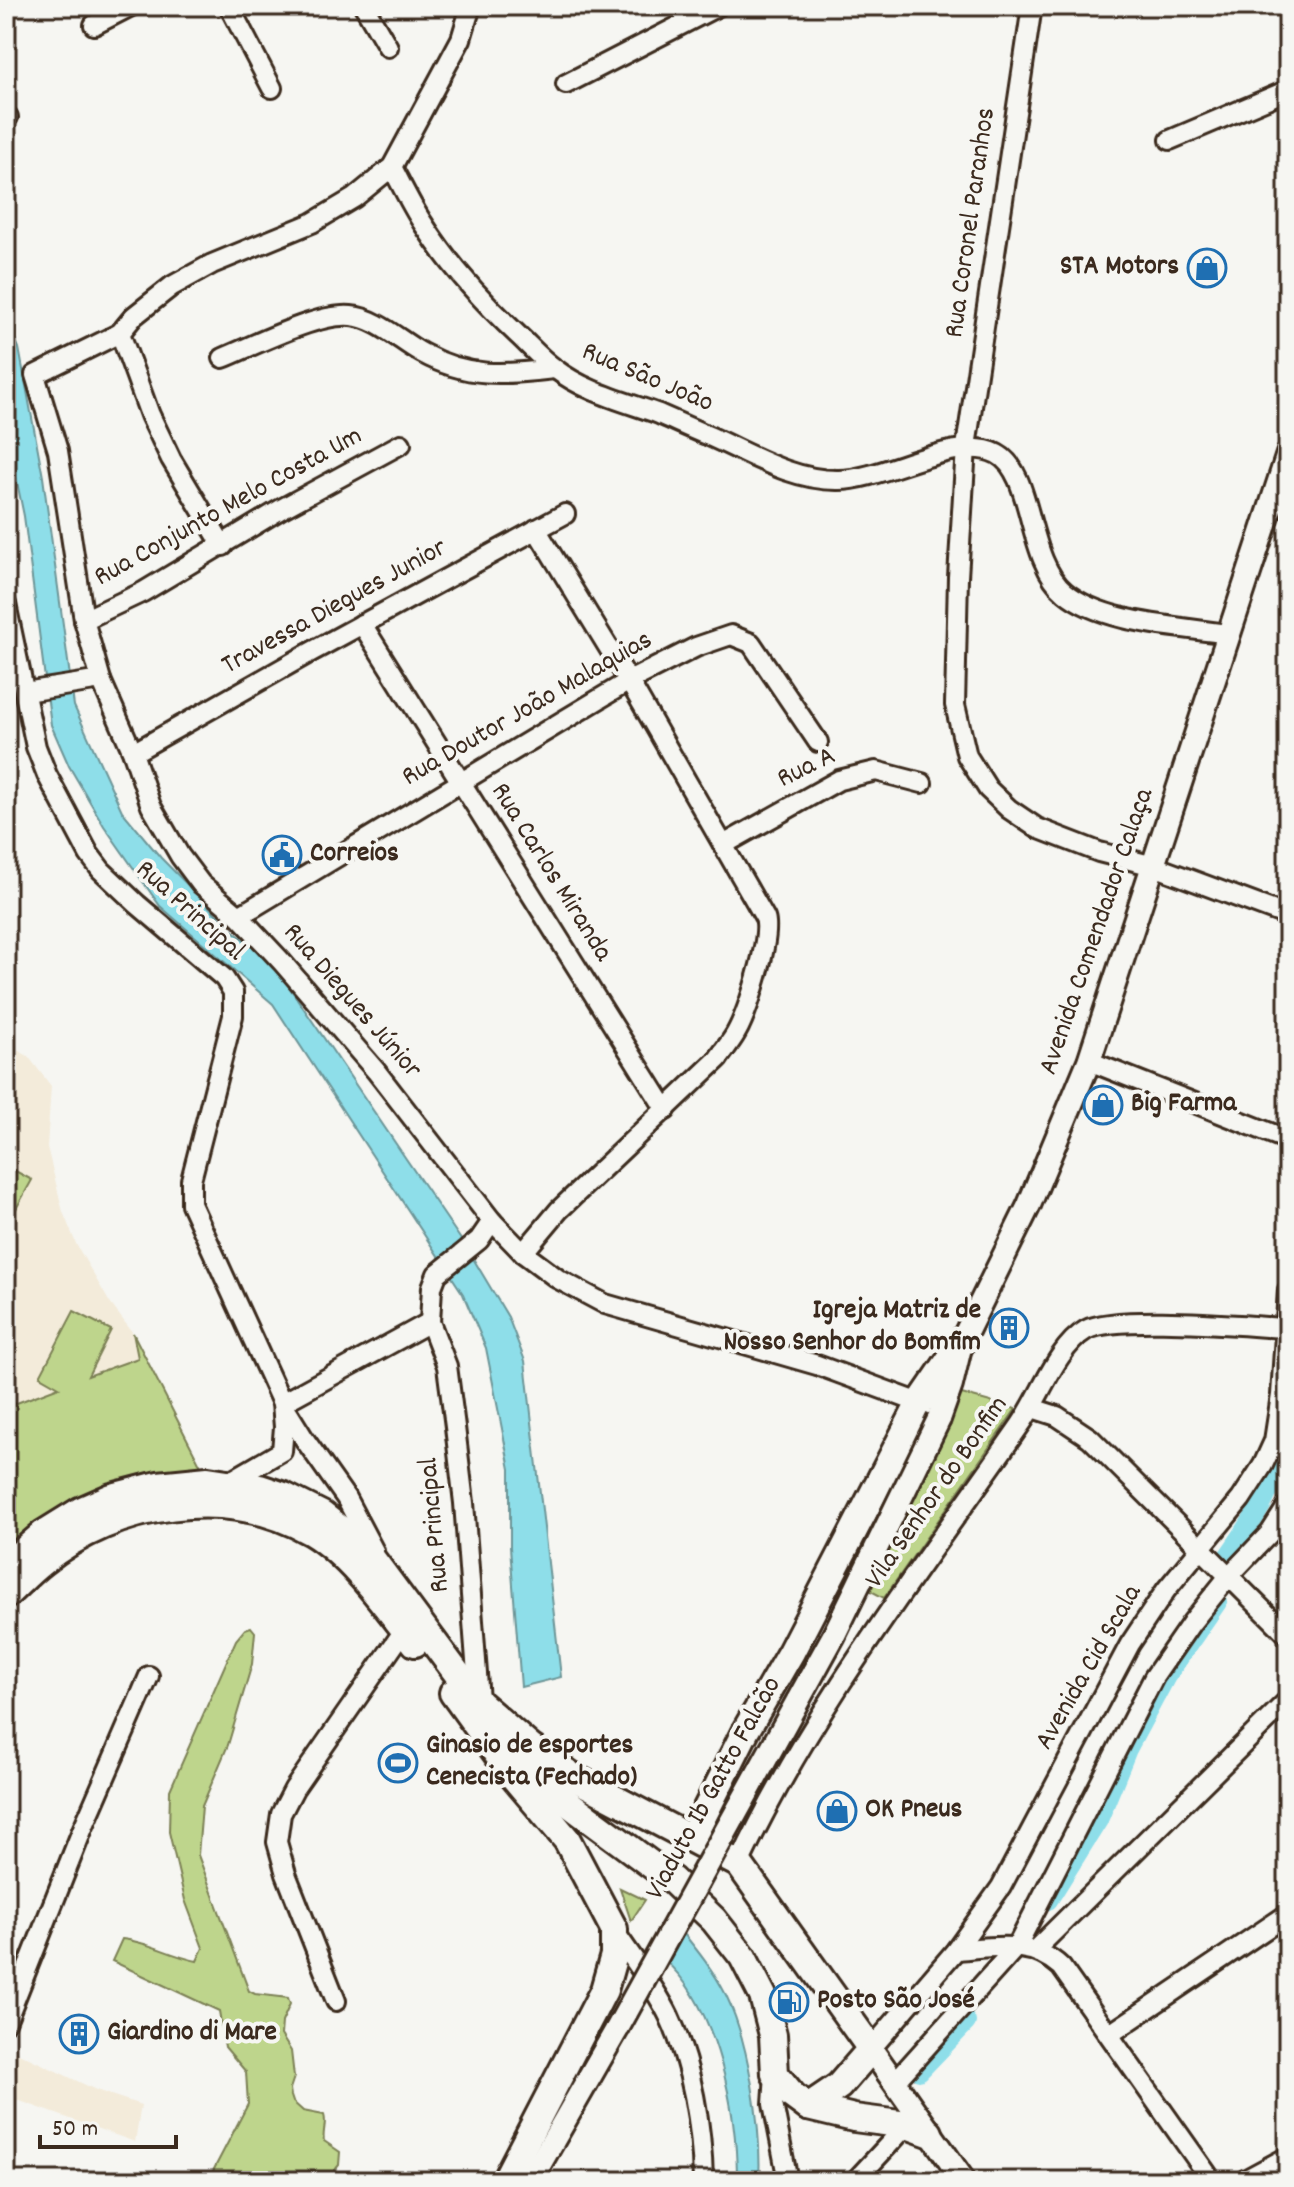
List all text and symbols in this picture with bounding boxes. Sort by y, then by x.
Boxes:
street label: Rua Coronel Paranhos [936,105,1008,341]
shop icon: STA Motors [1186,247,1228,289]
place label: STA Motors [1060,248,1179,288]
street label: Rua São João [575,333,719,425]
street label: Rua Conjunto Melo Costa Um [88,418,370,598]
street label: Travessa Diegues Junior [215,529,455,687]
street label: Rua Doutor João Malaquias [395,622,661,798]
street label: Rua A [771,738,843,800]
street label: Rua Carlos Miranda [479,776,622,971]
street label: Avenida Comendador Calaça [1030,783,1166,1081]
public building icon: Correios [261,834,303,876]
place label: Correios [310,835,399,875]
street label: Rua Principal [125,852,253,972]
street label: Rua Diegues Júnior [272,915,431,1089]
shop icon: Big Farma [1082,1084,1124,1126]
place label: Big Farma [1131,1085,1237,1125]
place label: Igreja Matriz de Nosso Senhor do Bomfim [723,1292,981,1364]
building icon: Igreja Matriz de Nosso Senhor do Bomfim [988,1307,1030,1349]
street label: Vila Senhor do Bonfim [856,1388,1020,1598]
street label: Rua Principal [410,1455,462,1594]
street label: Avenida Cid Scala [1026,1577,1154,1758]
street label: Viaduto Ib Gatto Falcão [637,1670,793,1908]
place label: Ginasio de esportes Cenecista (Fechado) [426,1727,637,1799]
sports icon: Ginasio de esportes Cenecista (Fechado) [377,1742,419,1784]
shop icon: OK Pneus [816,1790,858,1832]
place label: OK Pneus [865,1791,962,1831]
fuel station icon: Posto São José [768,1981,810,2023]
place label: Posto São José [817,1982,975,2022]
building icon: Giardino di Mare [58,2013,100,2055]
place label: Giardino di Mare [107,2014,277,2054]
scale bar [40,2099,176,2149]
text: 50 m [52,2113,98,2147]

